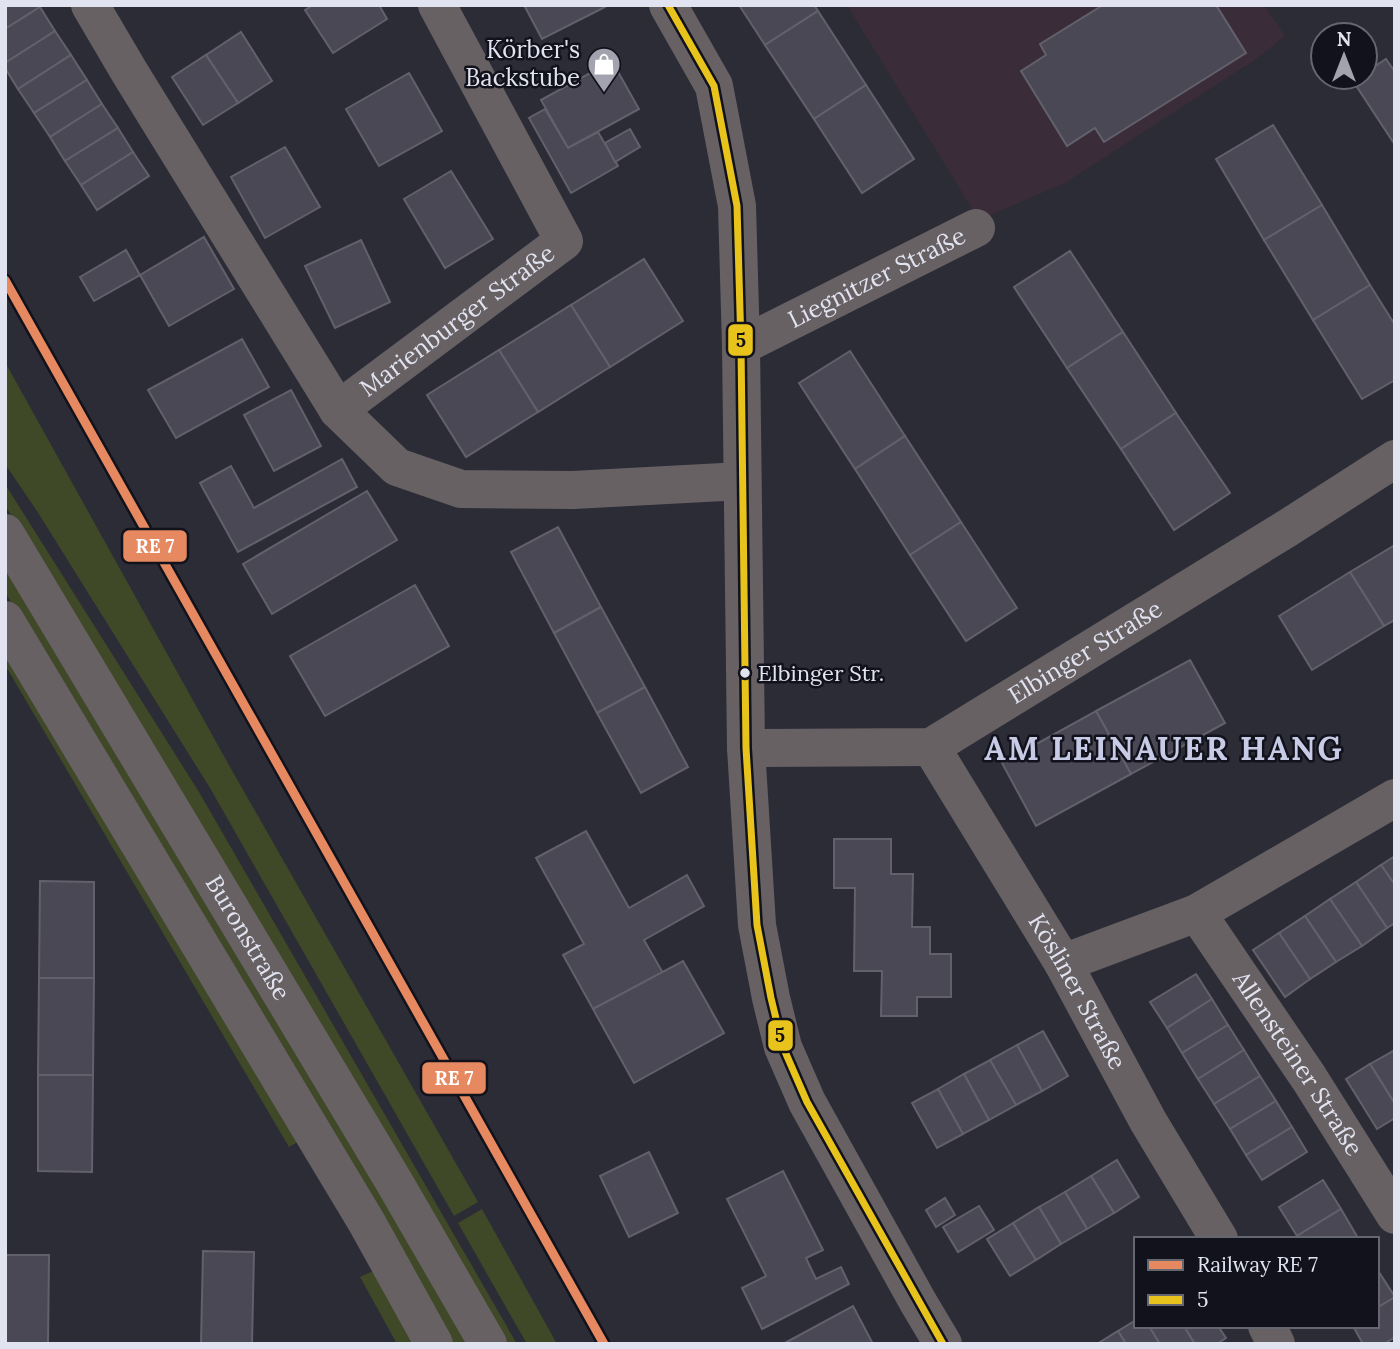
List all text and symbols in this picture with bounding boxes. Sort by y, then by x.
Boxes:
north arrow [1309,21,1379,91]
text: N [1337,27,1352,51]
place label: Körber's Backstube [465,34,580,93]
shop icon: Körber's Backstube [585,45,623,94]
street label: Liegnitzer Straße [783,220,971,335]
street label: Marienburger Straße [353,237,561,403]
line badge: 5 [727,323,754,357]
text: 5 [736,328,746,352]
line badge: RE 7 [122,529,188,563]
text: RE 7 [136,534,174,558]
street label: Elbinger Straße [1003,593,1167,711]
place label: Elbinger Str. [758,659,884,687]
marker: Elbinger Str. [738,666,752,680]
district label: AM LEINAUER HANG [984,728,1344,769]
street label: Buronstraße [199,869,298,1006]
street label: Kösliner Straße [1022,908,1133,1075]
street label: Allensteiner Straße [1225,964,1370,1161]
line badge: 5 [767,1019,794,1052]
text: 5 [775,1023,785,1047]
line badge: RE 7 [421,1061,487,1095]
text: RE 7 [435,1066,473,1090]
legend [1134,1237,1379,1328]
text: Railway RE 7 [1197,1251,1318,1278]
text: 5 [1197,1286,1208,1313]

